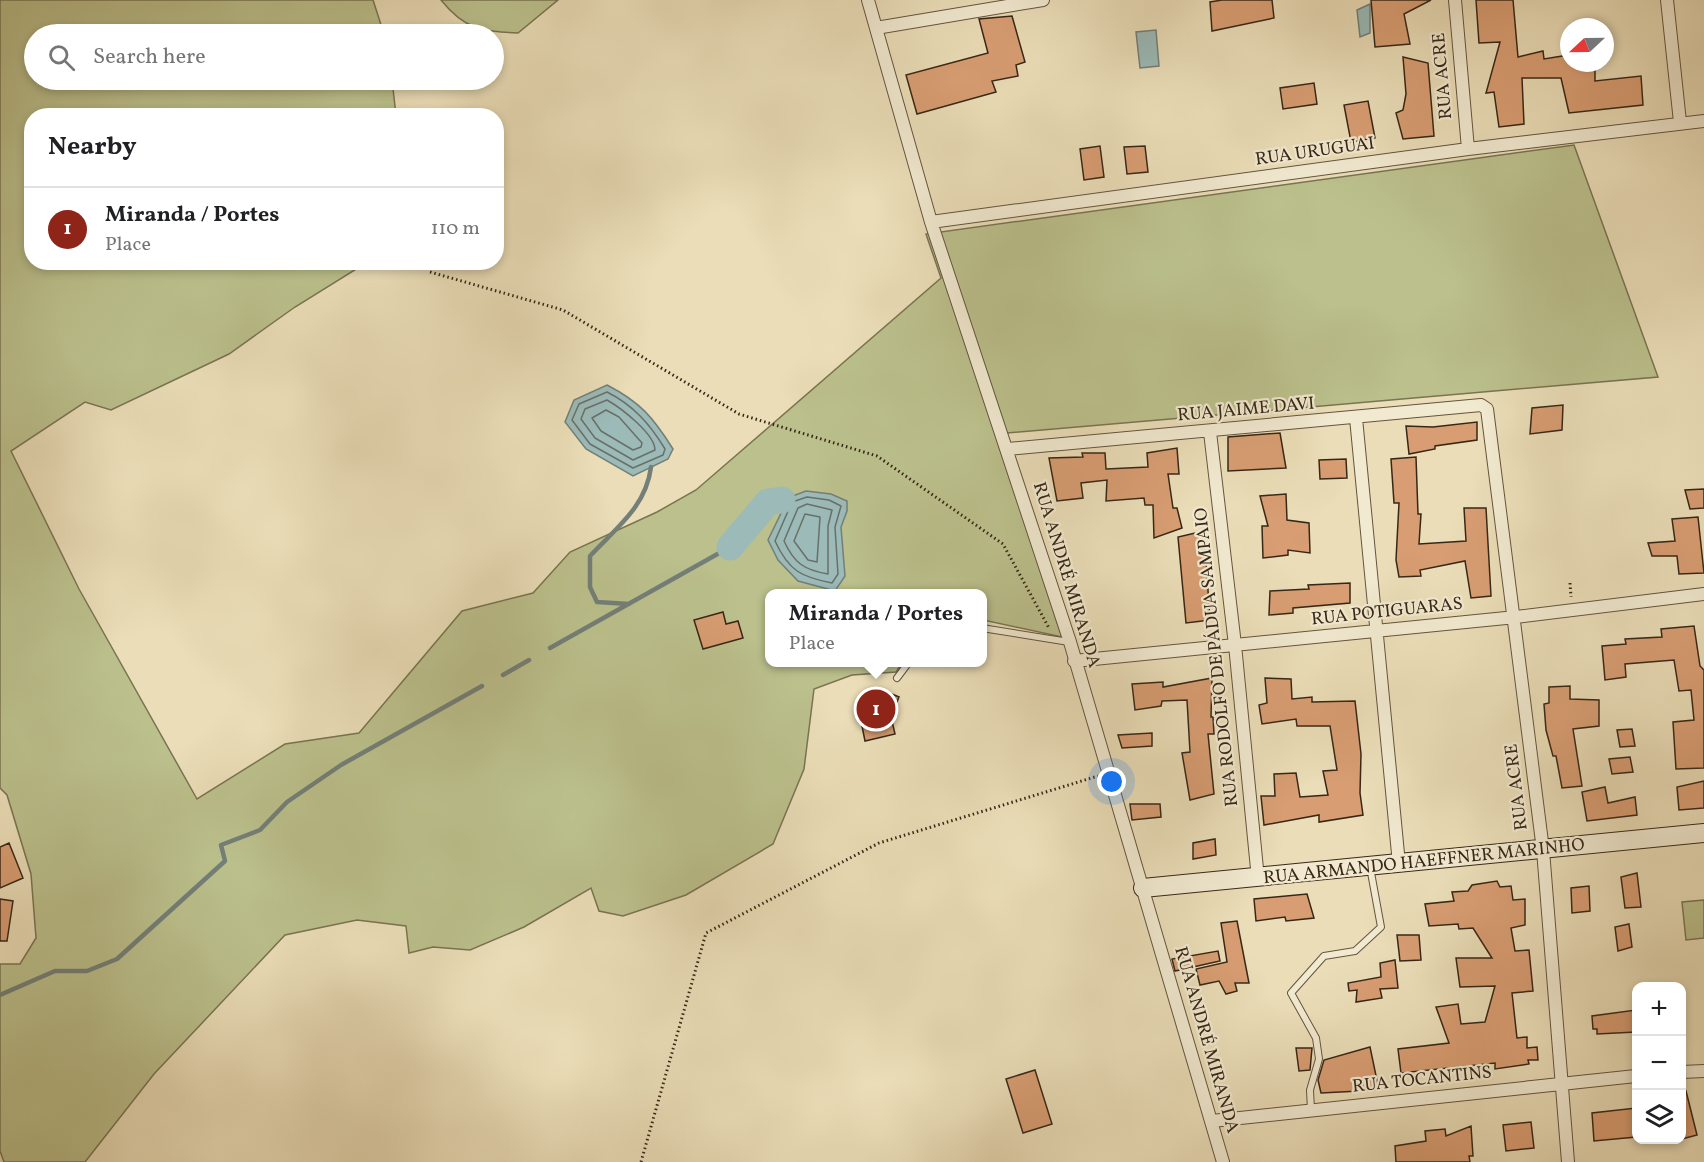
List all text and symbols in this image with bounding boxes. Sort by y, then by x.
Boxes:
north arrow [1560,18,1614,72]
search box [24,24,504,90]
street label: RUA ACRE [1427,31,1459,121]
icon: search [45,41,78,74]
text: Search here [93,42,206,73]
text: Nearby [48,129,137,165]
street label: RUA URUGUAI [1254,131,1376,173]
text: Miranda / Portes [105,200,279,231]
text: 1 [63,215,72,243]
text: 110 m [431,215,480,243]
text: Place [105,231,151,259]
street label: RUA JAIME DAVI [1176,392,1316,428]
street label: RUA ANDRÉ MIRANDA [1026,479,1106,671]
street label: RUA RODOLFO DE PÁDUA SAMPAIO [1189,506,1245,808]
popup [765,589,987,667]
street label: RUA POTIGUARAS [1310,592,1464,632]
text: Miranda / Portes [789,599,963,630]
text: Place [789,630,835,658]
pin: 1 [856,686,896,732]
street label: RUA ACRE [1499,742,1535,832]
your location [1097,767,1126,796]
street label: RUA ARMANDO HAEFFNER MARINHO [1262,833,1586,891]
street label: RUA ANDRÉ MIRANDA [1167,944,1245,1136]
map controls [1632,982,1686,1144]
button: + [1632,982,1686,1036]
button: − [1632,1036,1686,1090]
street label: RUA TOCANTINS [1351,1060,1493,1100]
button: layers [1632,1090,1686,1144]

